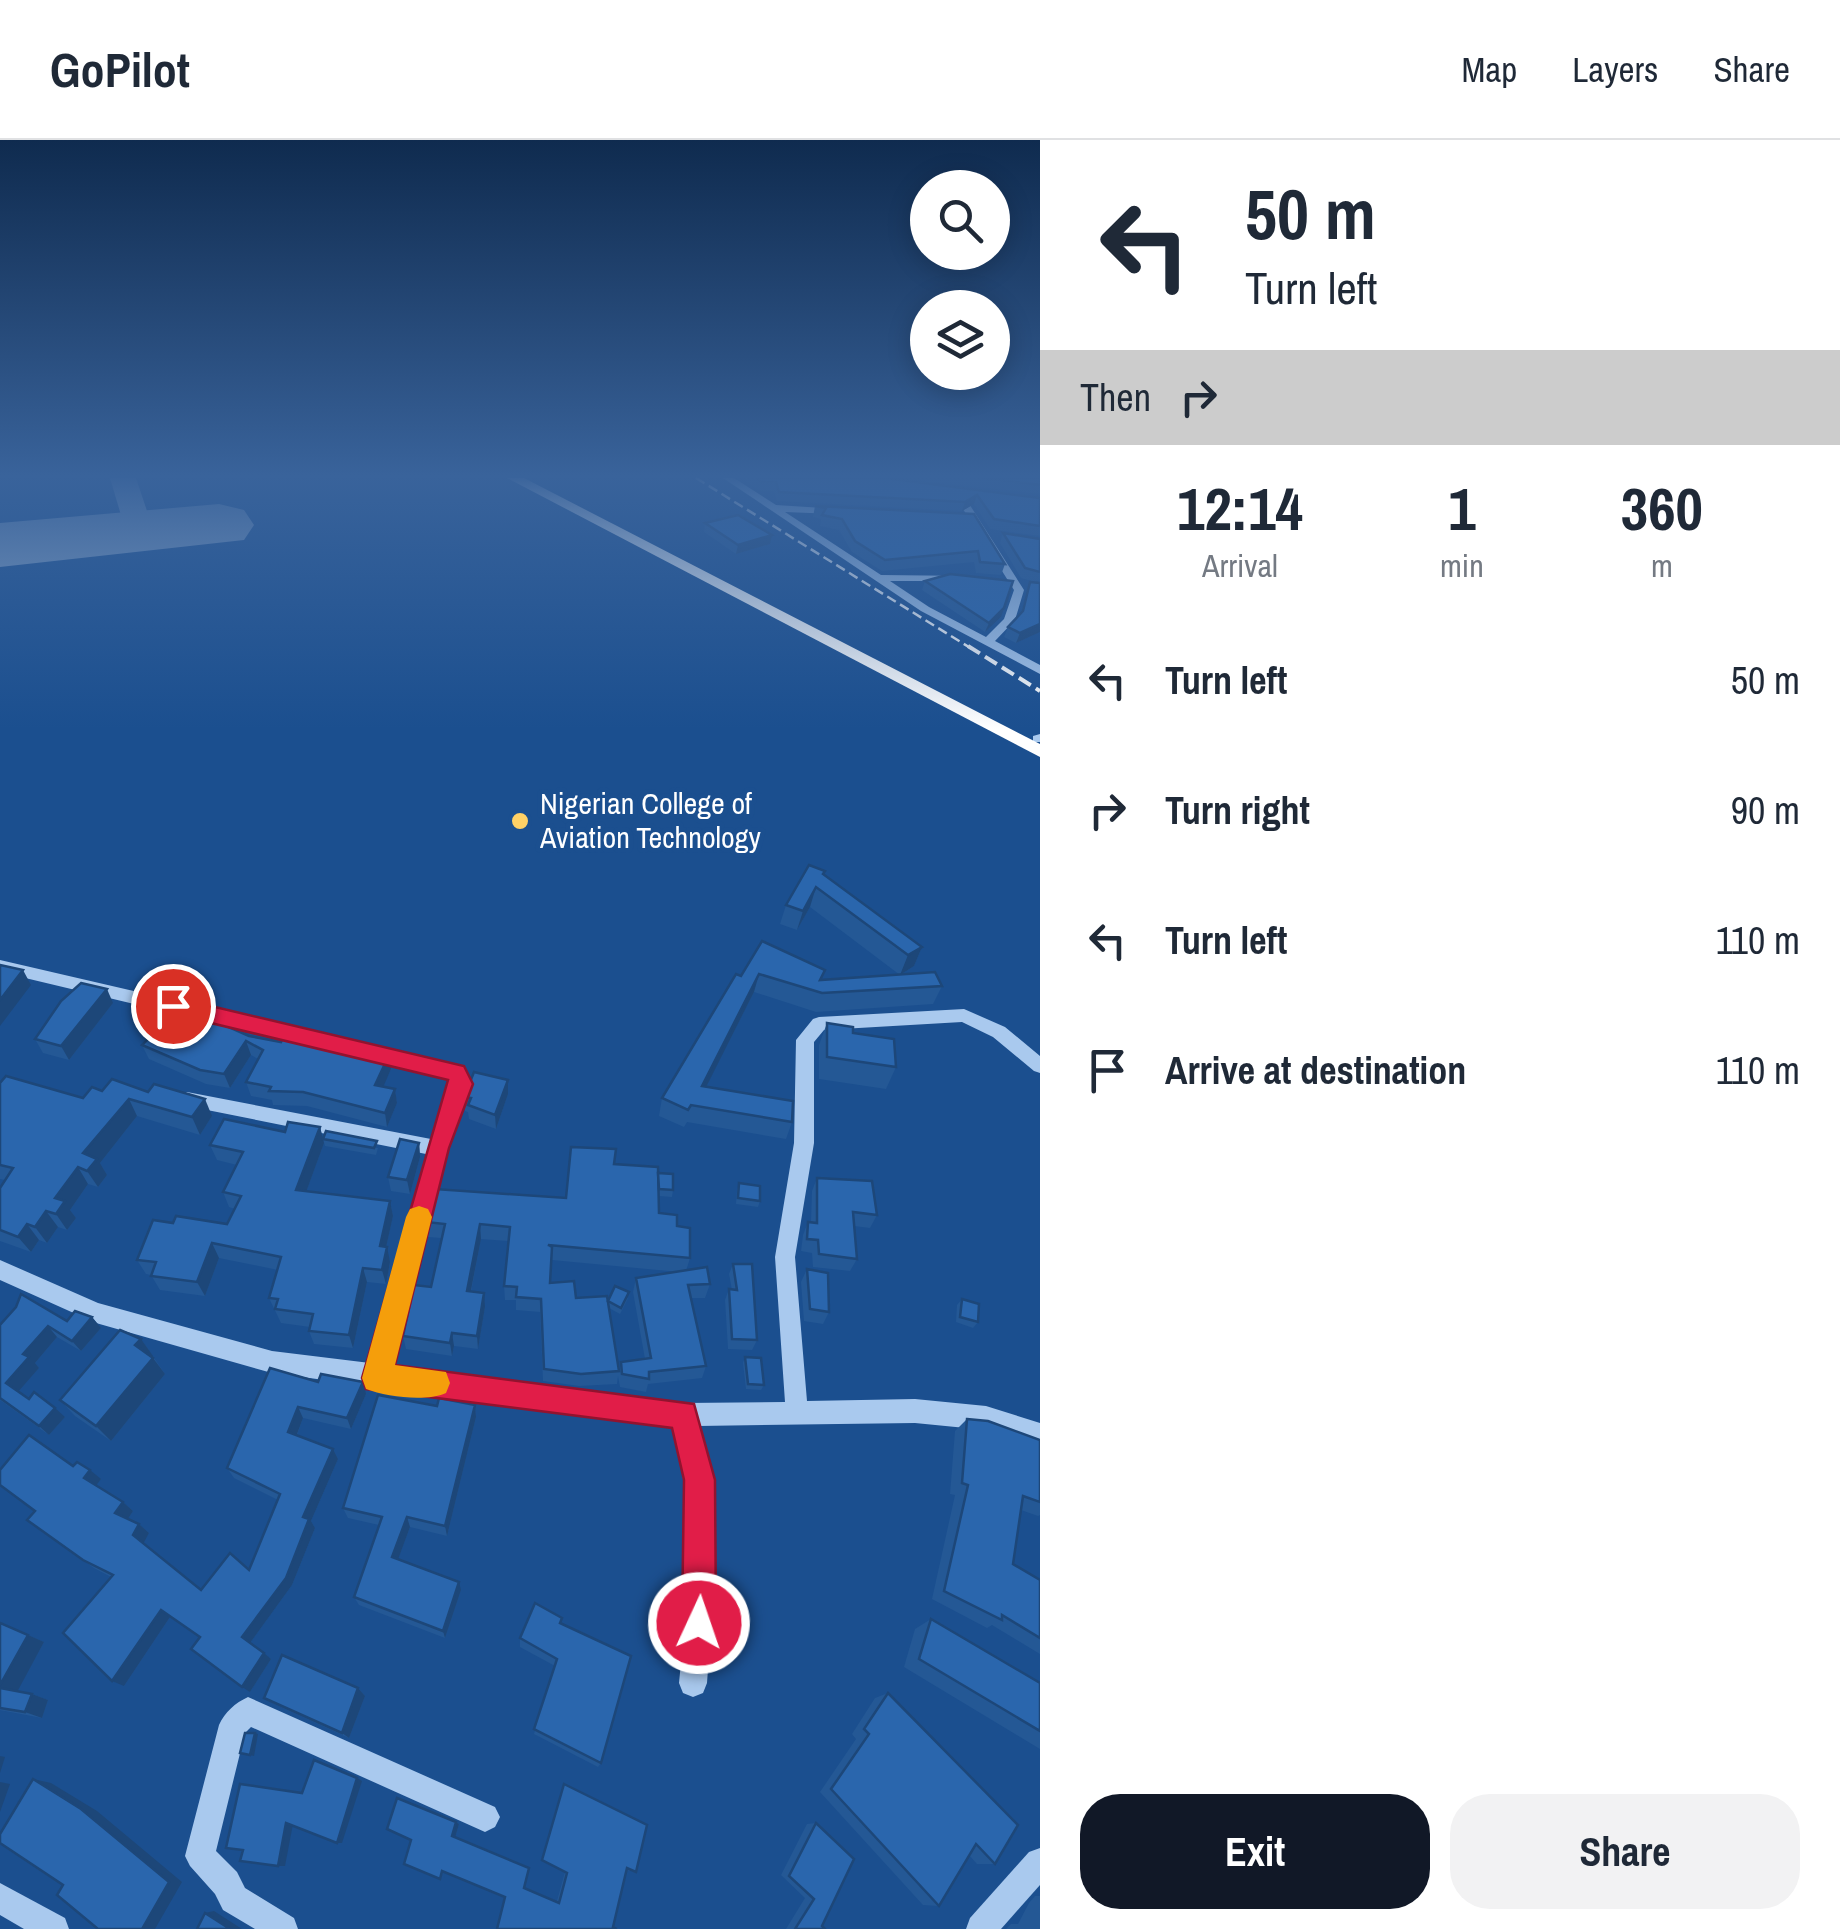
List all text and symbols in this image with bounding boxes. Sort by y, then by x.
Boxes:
text: GoPilot [50,37,190,102]
text: Map [1461,46,1517,93]
text: Layers [1572,46,1658,93]
text: Share [1713,46,1790,93]
text: 50 m [1245,167,1376,261]
map controls [910,170,1010,390]
button: search [910,170,1010,270]
icon: left [1080,180,1210,310]
text: Turn left [1245,257,1377,318]
button: layers [910,290,1010,390]
icon: right [1171,370,1226,425]
text: Then [1080,372,1151,423]
text: 12:14 [1177,468,1303,549]
text: 1 [1448,468,1476,549]
text: 360 [1621,468,1703,549]
text: Arrival [1202,544,1278,587]
text: min [1440,544,1484,587]
text: m [1651,544,1673,587]
icon: left [1080,653,1135,708]
text: Turn left [1165,655,1287,706]
text: 50 m [1731,655,1800,706]
place label: Nigerian College of Aviation Technology [539,783,761,857]
icon: right [1080,783,1135,838]
text: Turn right [1165,785,1310,836]
text: 90 m [1731,785,1800,836]
marker: Nigerian College of Aviation Technology [509,810,531,832]
icon: left [1080,913,1135,968]
text: Turn left [1165,915,1287,966]
text: 110 m [1716,915,1800,966]
pin [131,964,216,1049]
icon: arrive [146,979,201,1034]
icon: arrive [1080,1043,1135,1098]
text: Arrive at destination [1165,1045,1466,1096]
text: 110 m [1716,1045,1800,1096]
position arrow [647,1571,751,1675]
button: Exit [1080,1794,1430,1909]
button: Share [1450,1794,1800,1909]

